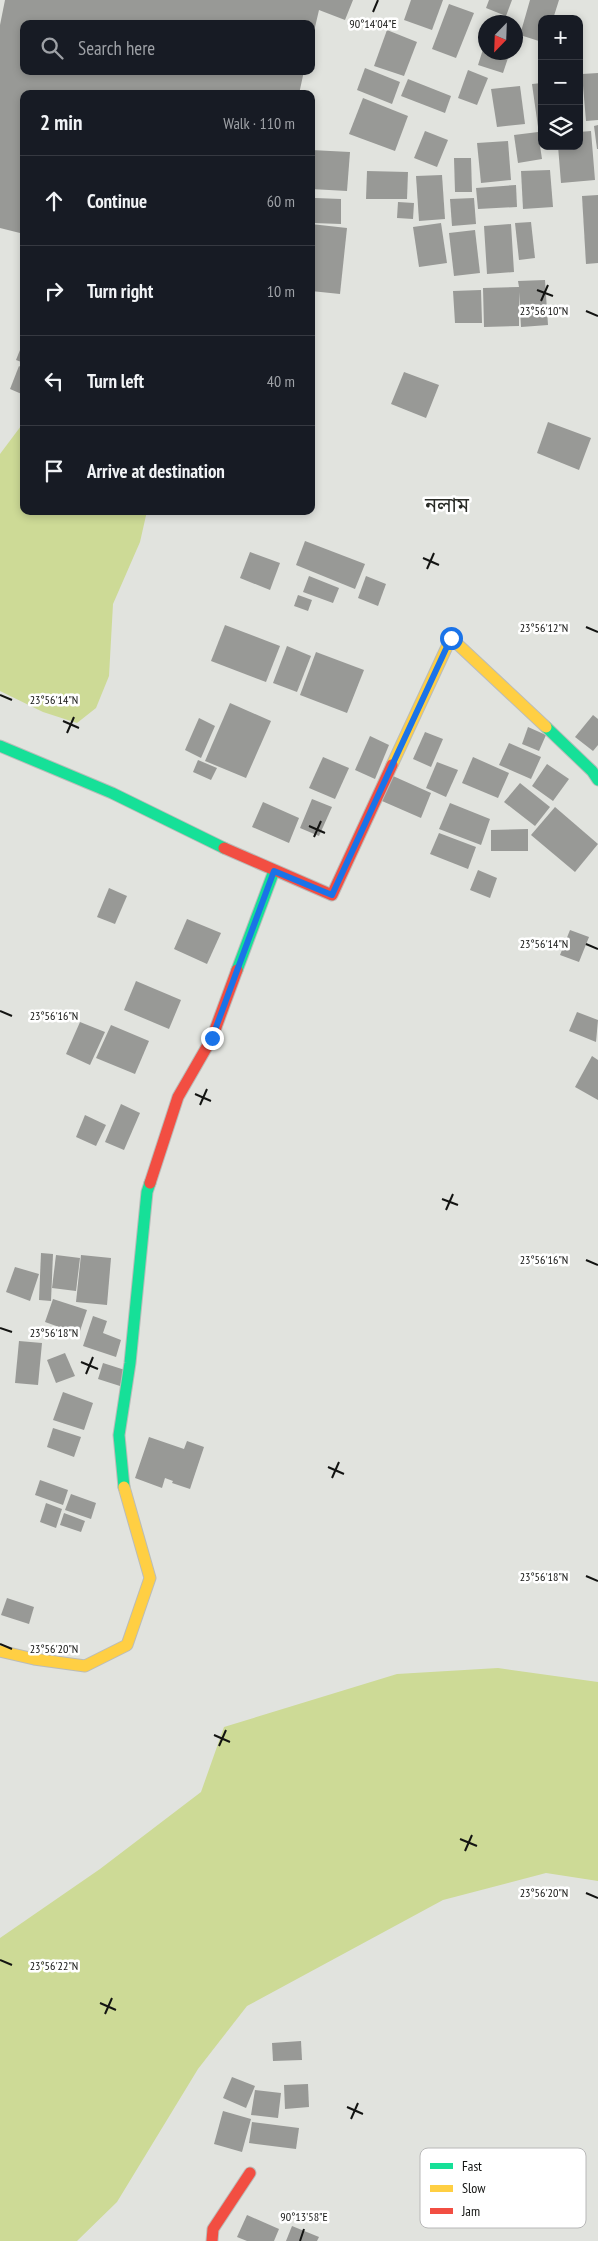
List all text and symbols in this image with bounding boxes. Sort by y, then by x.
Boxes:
north arrow [478,15,523,60]
map controls [538,15,583,150]
button: + [538,15,583,60]
text: 90°14'04"E [349,16,397,31]
search box [20,20,315,75]
icon: search [38,34,66,62]
text: Search here [78,36,155,60]
button: − [538,60,583,105]
button: layers [538,105,583,150]
text: 2 min [40,109,82,136]
text: Walk · 110 m [223,113,295,133]
icon: ahead [40,187,68,215]
text: Continue [87,189,147,213]
text: 60 m [267,191,295,211]
icon: right [40,277,68,305]
text: Turn right [87,279,153,303]
text: 10 m [267,281,295,301]
text: 23°56'10"N [520,303,568,318]
icon: left [40,367,68,395]
text: Turn left [87,369,144,393]
text: 40 m [267,371,295,391]
icon: arrive [40,457,68,485]
text: Arrive at destination [87,459,225,483]
district label: নলাম [424,492,470,518]
text: 23°56'12"N [520,620,568,635]
route start [440,627,463,650]
text: 23°56'14"N [30,692,78,707]
text: 23°56'14"N [520,936,568,951]
text: 23°56'16"N [30,1008,78,1023]
route end [201,1027,224,1050]
text: 23°56'16"N [520,1252,568,1267]
text: 23°56'18"N [30,1325,78,1340]
text: 23°56'18"N [520,1569,568,1584]
text: 23°56'20"N [30,1641,78,1656]
text: 23°56'20"N [520,1885,568,1900]
text: 23°56'22"N [30,1958,78,1973]
legend [420,2148,586,2228]
text: Fast [462,2157,482,2175]
text: Slow [462,2179,486,2197]
text: Jam [461,2202,480,2220]
text: 90°13'58"E [280,2209,328,2224]

